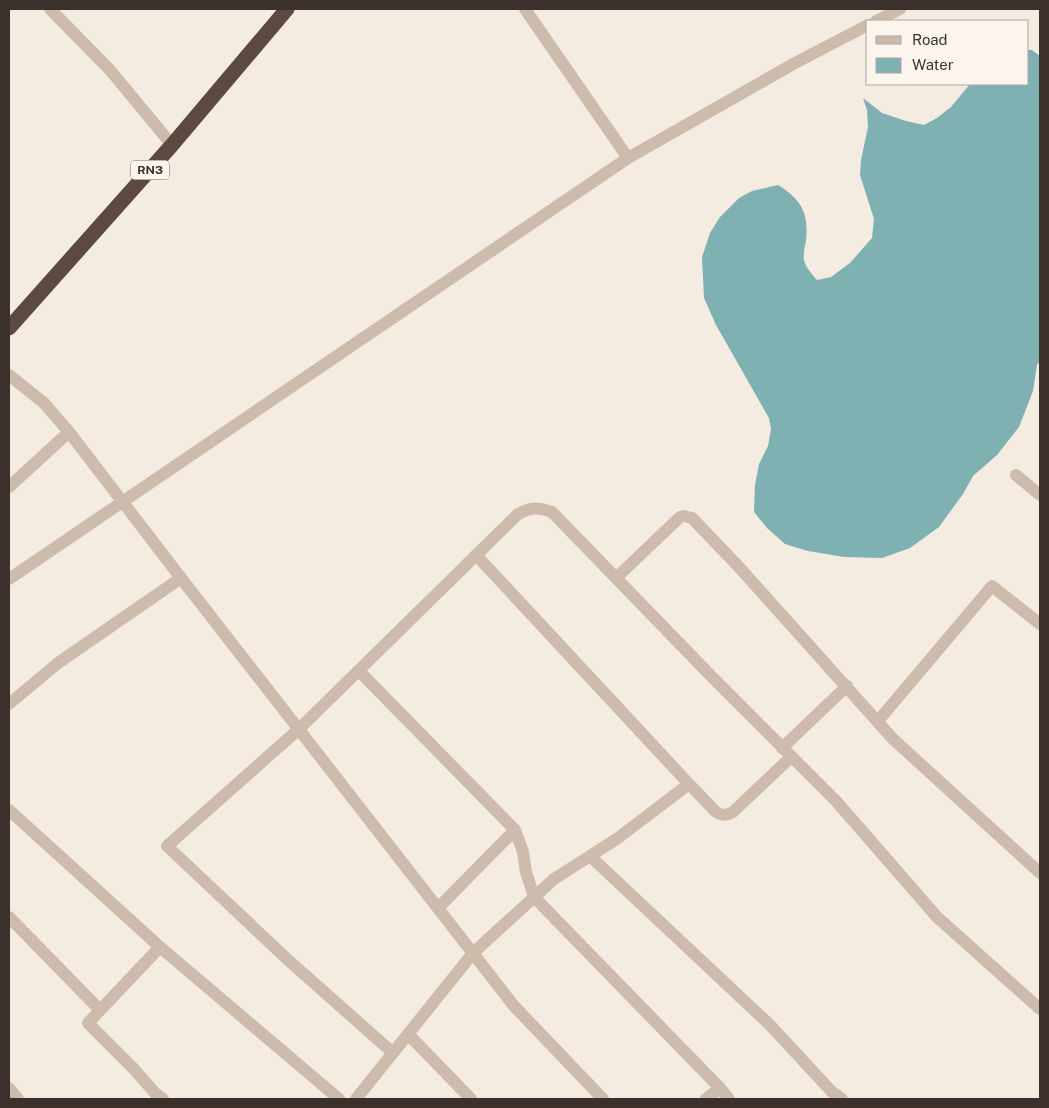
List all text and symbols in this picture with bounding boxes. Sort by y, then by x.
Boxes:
legend [866,20,1029,85]
text: Road [912,31,948,48]
text: Water [912,56,954,73]
road number: RN3 [131,160,169,180]

